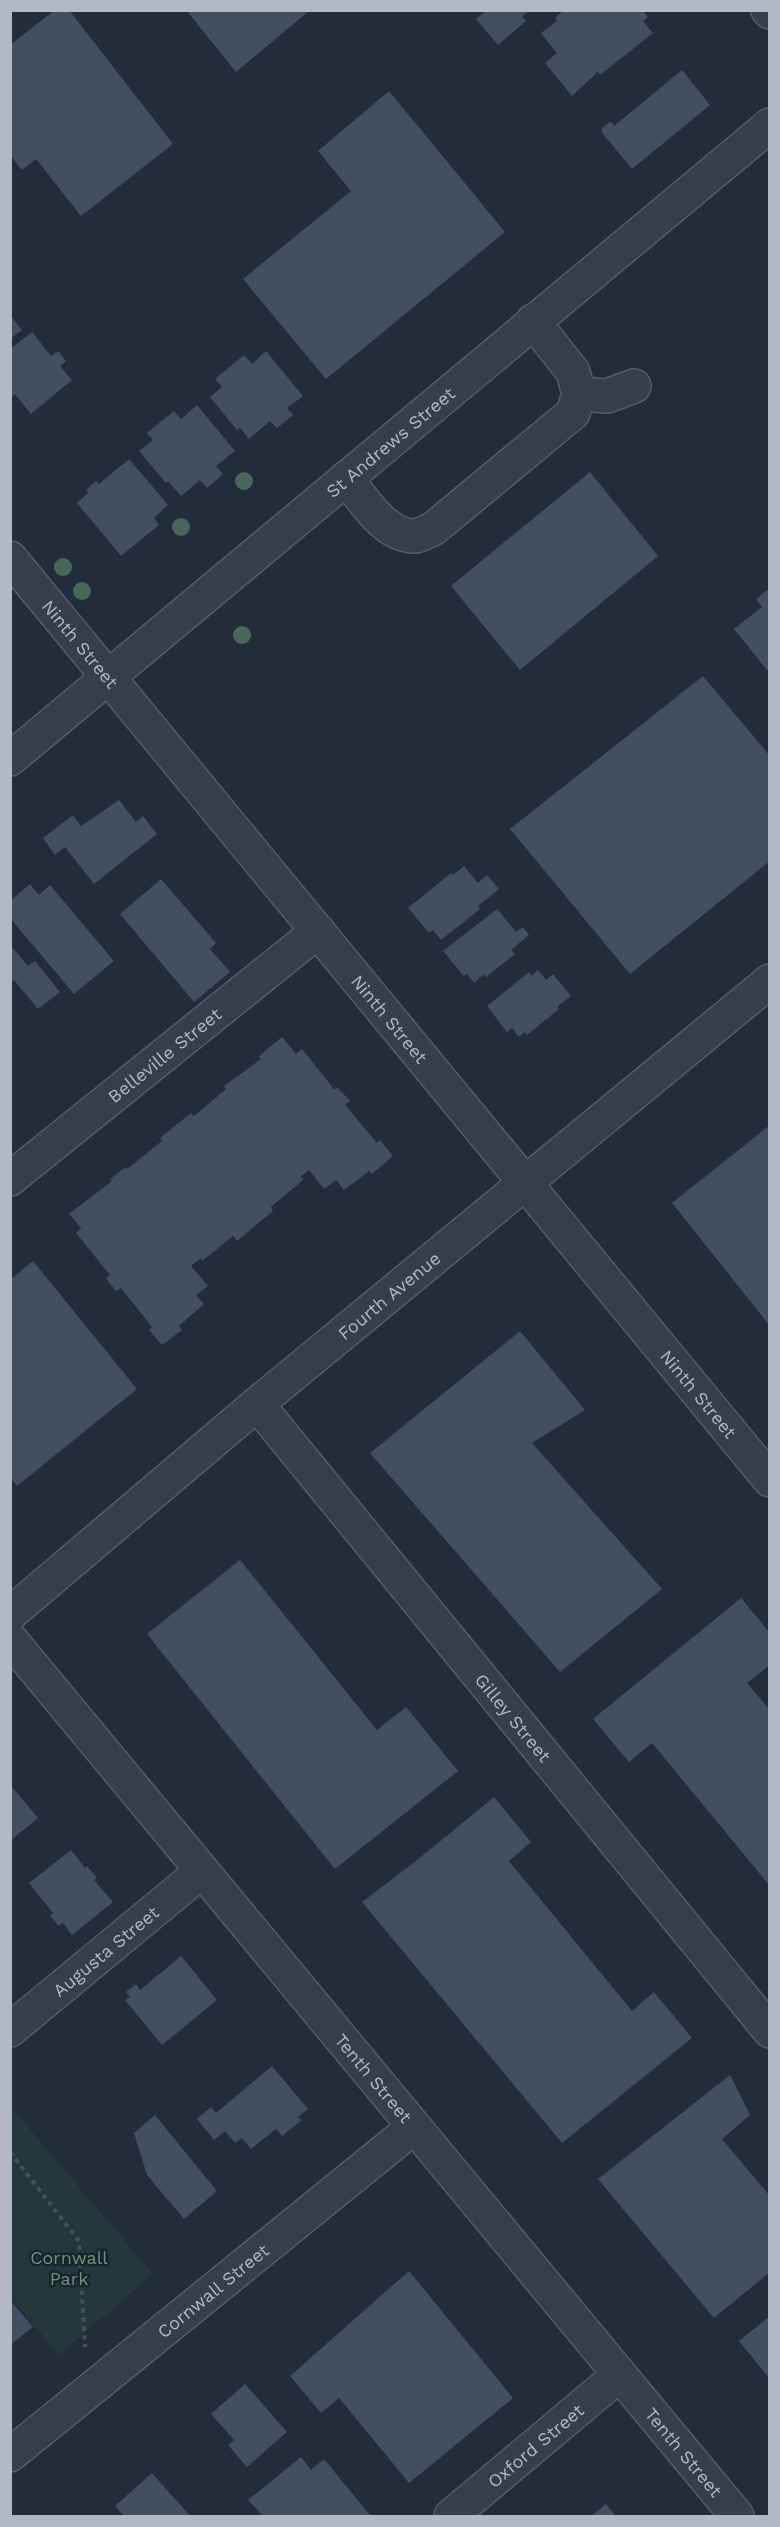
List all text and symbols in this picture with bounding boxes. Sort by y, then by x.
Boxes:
street label: St Andrews Street [322,382,459,501]
street label: Ninth Street [38,595,123,692]
street label: Ninth Street [347,970,432,1067]
street label: Belleville Street [103,1003,225,1107]
street label: Fourth Avenue [333,1247,444,1344]
street label: Ninth Street [656,1345,742,1442]
street label: Gilley Street [471,1669,556,1766]
street label: Augusta Street [48,1901,163,2001]
street label: Tenth Street [331,2029,417,2127]
street label: Cornwall Street [153,2239,273,2342]
park label: Cornwall Park [30,2247,108,2289]
street label: Oxford Street [483,2399,588,2492]
street label: Tenth Street [641,2403,727,2501]

